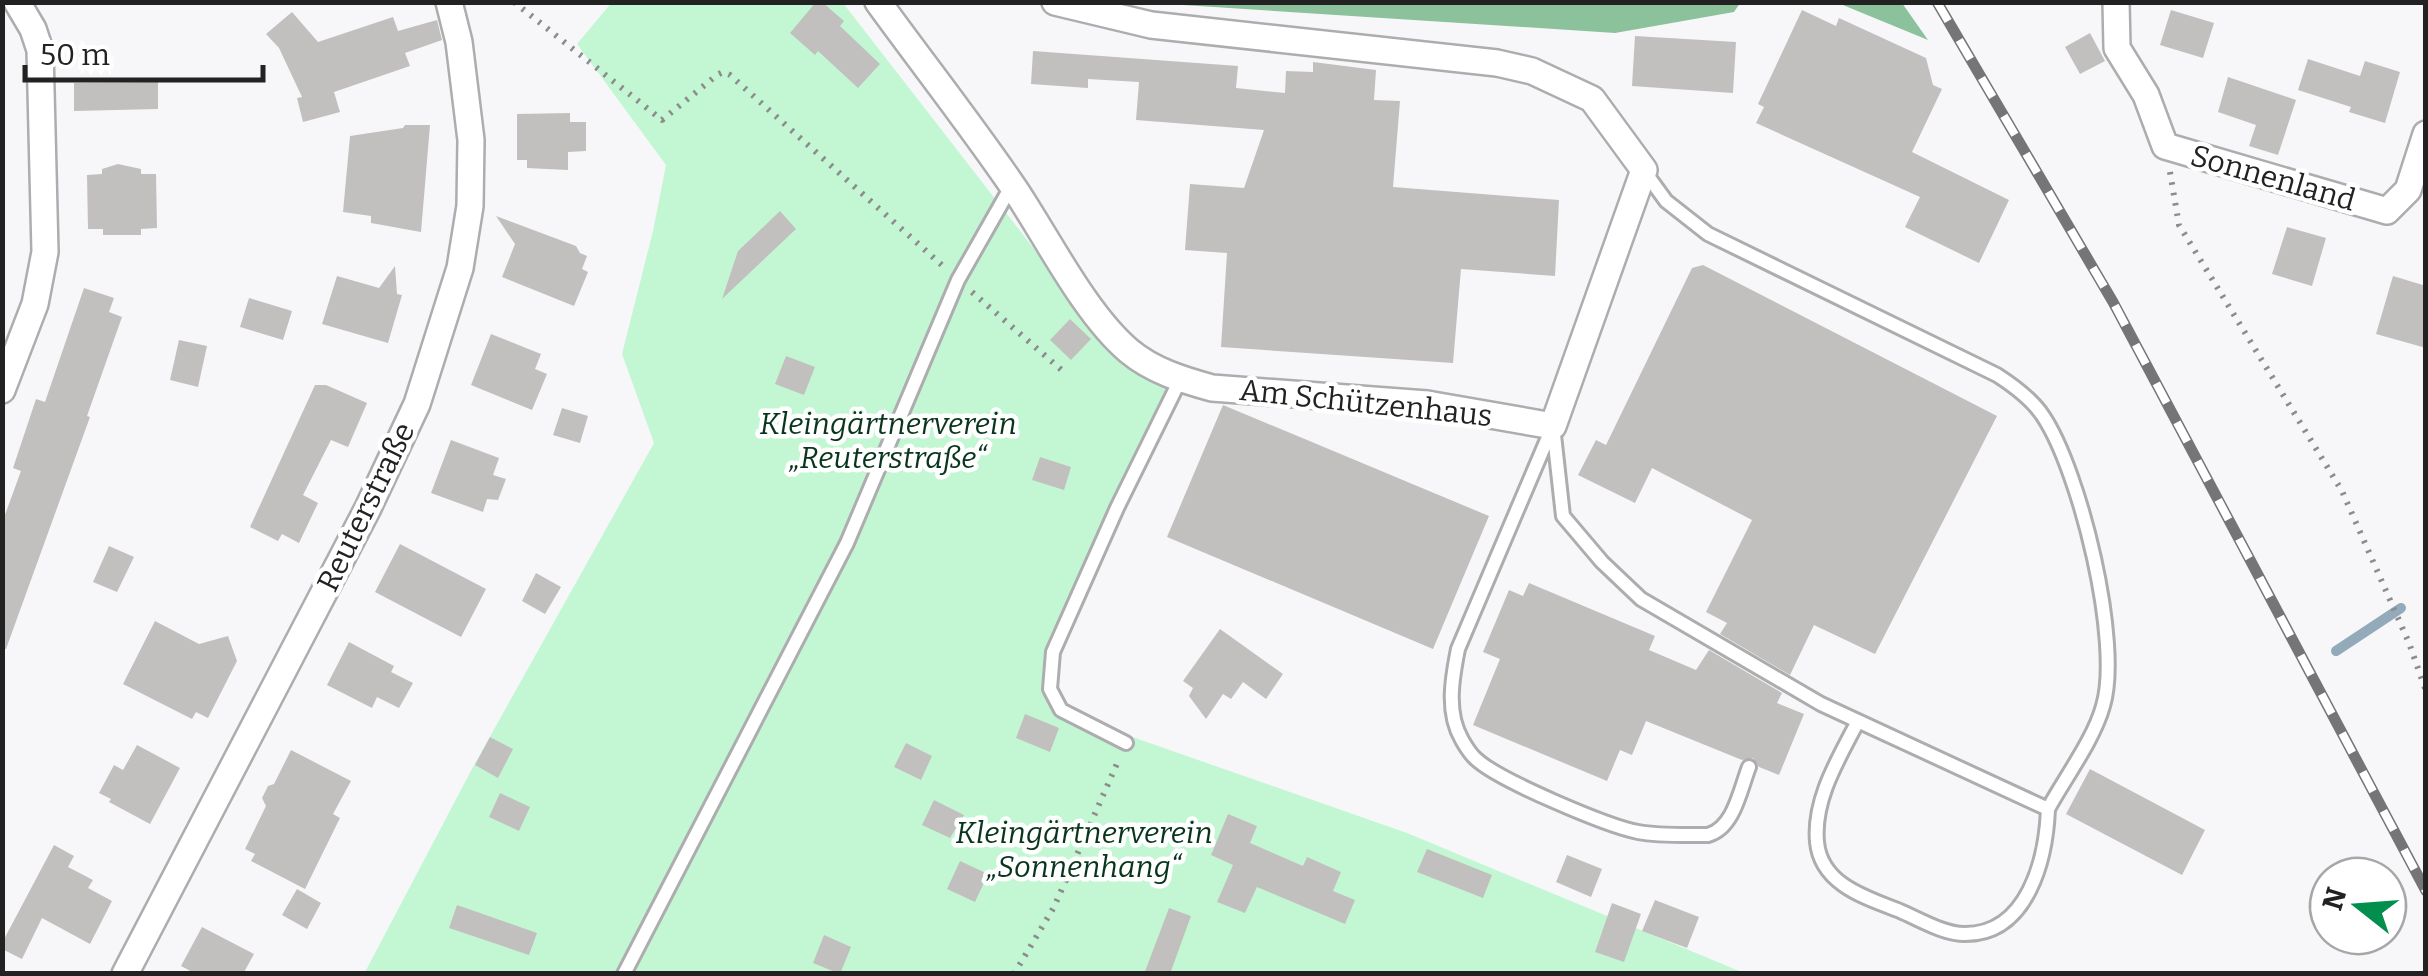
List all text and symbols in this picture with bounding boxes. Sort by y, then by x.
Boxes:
scale bar [25,20,262,82]
text: 50 m [40,37,110,73]
street label: Sonnenland [2186,137,2360,219]
street label: Am Schützenhaus [1238,372,1494,434]
park label: Kleingärtnerverein „Reuterstraße“ [759,406,1017,476]
street label: Reuterstraße [310,417,422,597]
park label: Kleingärtnerverein „Sonnenhang“ [955,815,1213,885]
north arrow [2308,856,2408,956]
text: N [2316,884,2354,914]

